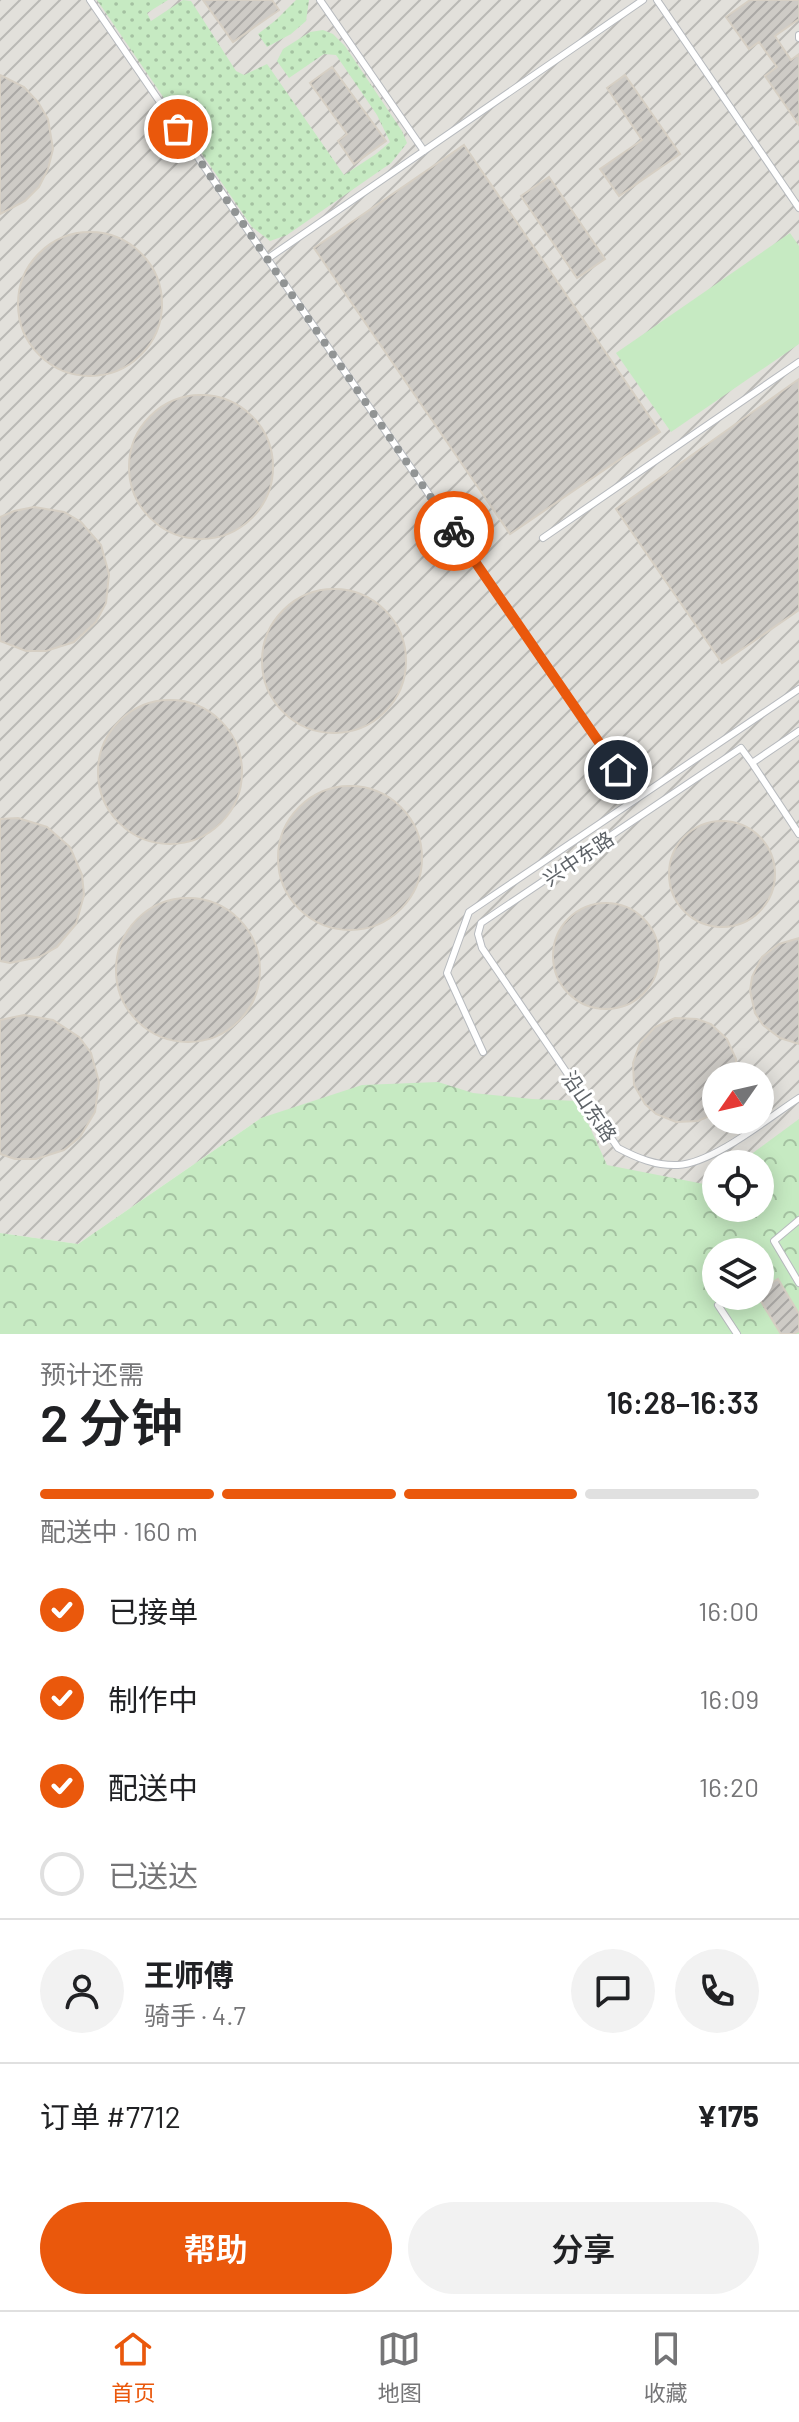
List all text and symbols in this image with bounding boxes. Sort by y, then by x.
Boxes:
pin [144,95,212,163]
icon: bag [156,107,200,151]
courier [414,491,494,571]
icon: bike [432,509,476,553]
pin [584,736,652,804]
icon: home [596,748,640,792]
street label: 兴中东路 [538,826,618,890]
north arrow [702,1062,774,1134]
map controls [702,1062,774,1310]
street label: 沿山东路 [558,1066,622,1146]
button: locate [702,1150,774,1222]
button: layers [702,1238,774,1310]
text: 预计还需 [40,1358,144,1389]
text: 16:28–16:33 [606,1384,759,1420]
text: 2 分钟 [40,1390,183,1452]
text: 配送中 · 160 m [40,1515,198,1546]
icon: check [40,1588,84,1632]
text: 已接单 [108,1593,198,1629]
text: 16:00 [698,1595,759,1626]
icon: check [40,1676,84,1720]
text: 制作中 [108,1681,198,1717]
text: 16:09 [699,1683,759,1714]
icon: check [40,1764,84,1808]
text: 配送中 [108,1769,198,1805]
text: 16:20 [699,1771,759,1802]
text: 已送达 [108,1857,198,1893]
button: person [40,1949,124,2033]
button: chat [571,1949,655,2033]
button: phone [675,1949,759,2033]
text: 王师傅 [144,1956,234,1992]
text: 骑手 · 4.7 [144,1999,246,2030]
text: ¥175 [697,2097,759,2133]
text: 订单 #7712 [40,2098,181,2134]
button: 帮助 [40,2202,392,2294]
button: 分享 [408,2202,759,2294]
tab: 首页 [111,2327,155,2407]
tab: 地图 [377,2327,422,2407]
tab: 收藏 [644,2327,688,2407]

